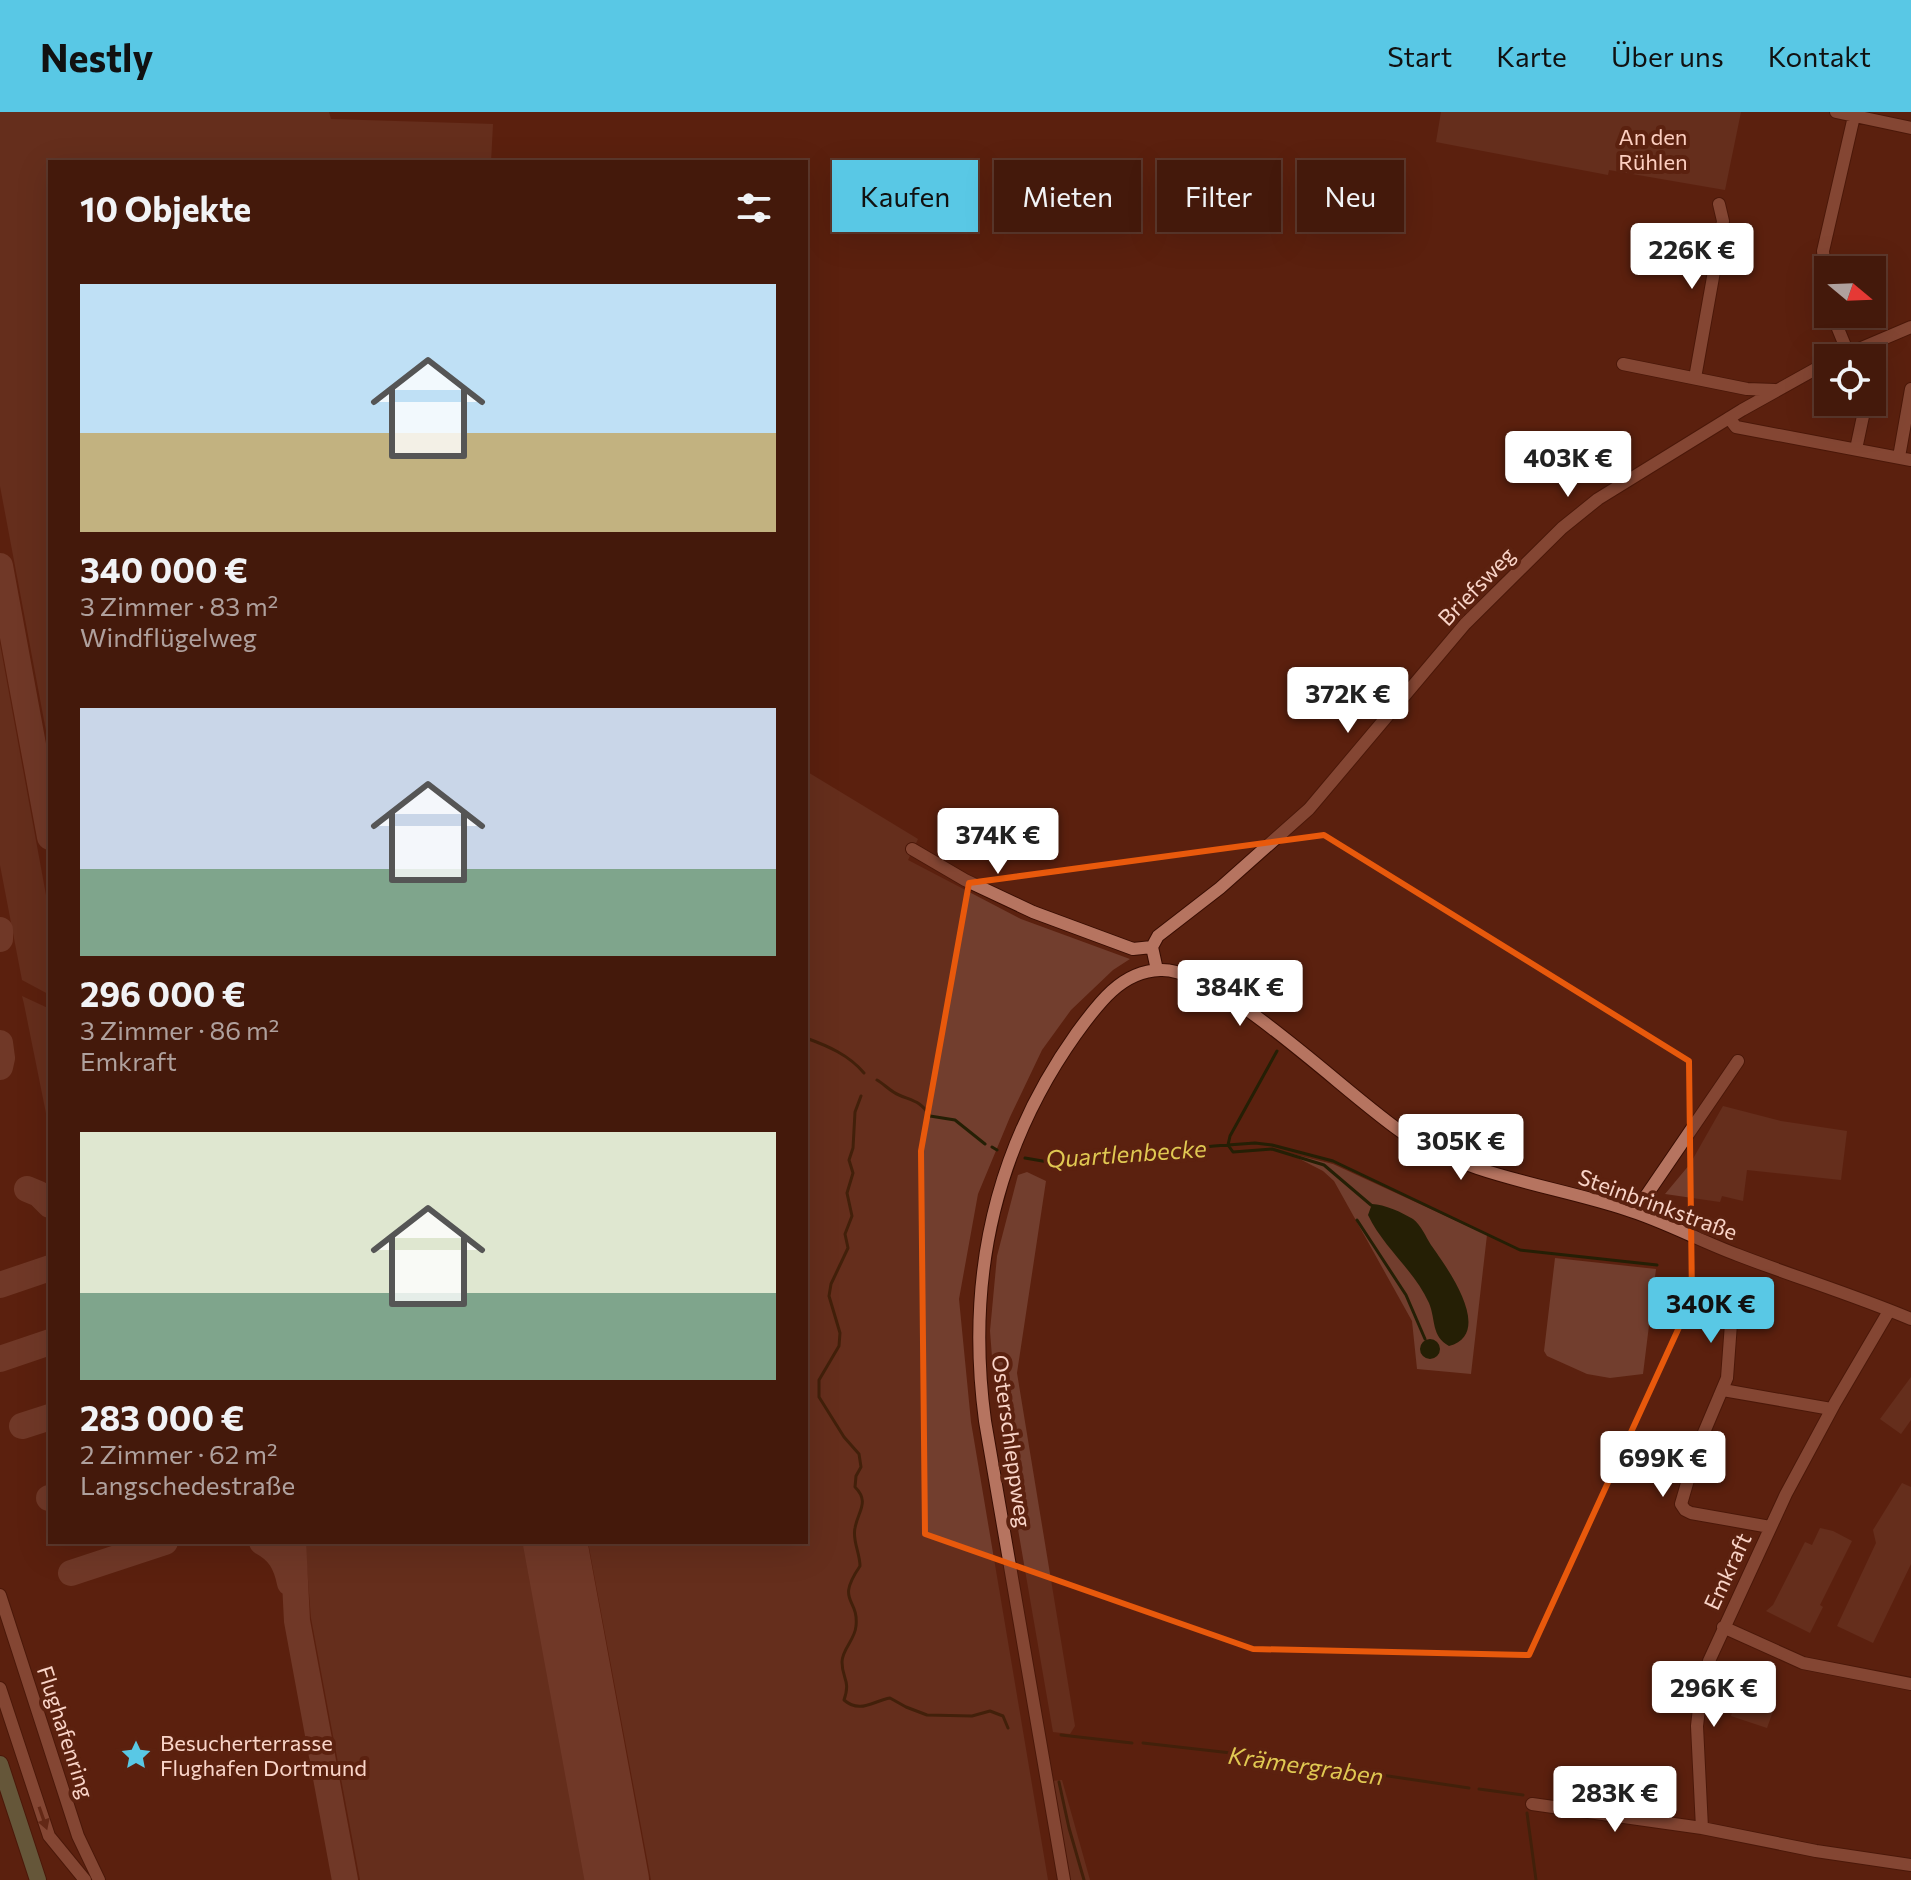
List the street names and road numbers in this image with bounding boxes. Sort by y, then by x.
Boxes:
street label: Briefsweg [1432,541,1520,631]
street label: Steinbrinkstraße [1575,1163,1741,1245]
street label: Osterschleppweg [987,1353,1037,1529]
street label: Emkraft [1697,1528,1757,1614]
street label: Flughafenring [32,1662,100,1802]

